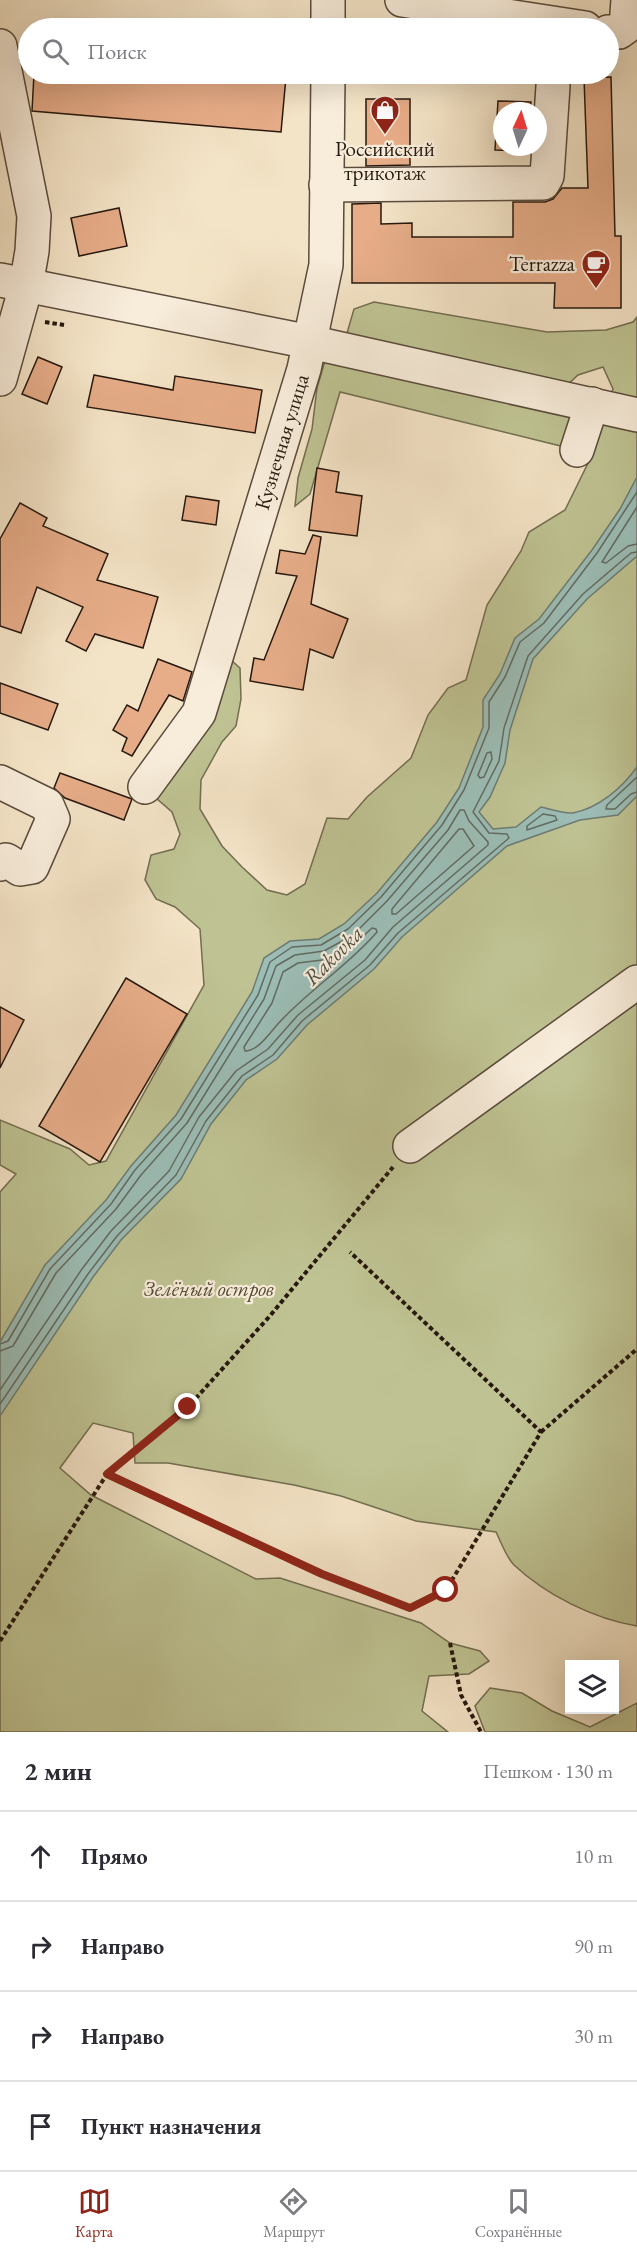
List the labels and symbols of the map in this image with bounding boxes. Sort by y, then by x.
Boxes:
shop icon: Российский трикотаж [369,94,401,136]
north arrow [493,102,547,156]
place label: Российский трикотаж [335,135,435,186]
cafe icon: Terrazza [580,248,612,290]
place label: Terrazza [509,250,576,277]
street label: Кузнечная улица [248,370,315,513]
water label: Rakovka [297,919,370,992]
park label: Зелёный остров [144,1275,274,1302]
route end [174,1393,200,1419]
route start [432,1576,458,1602]

